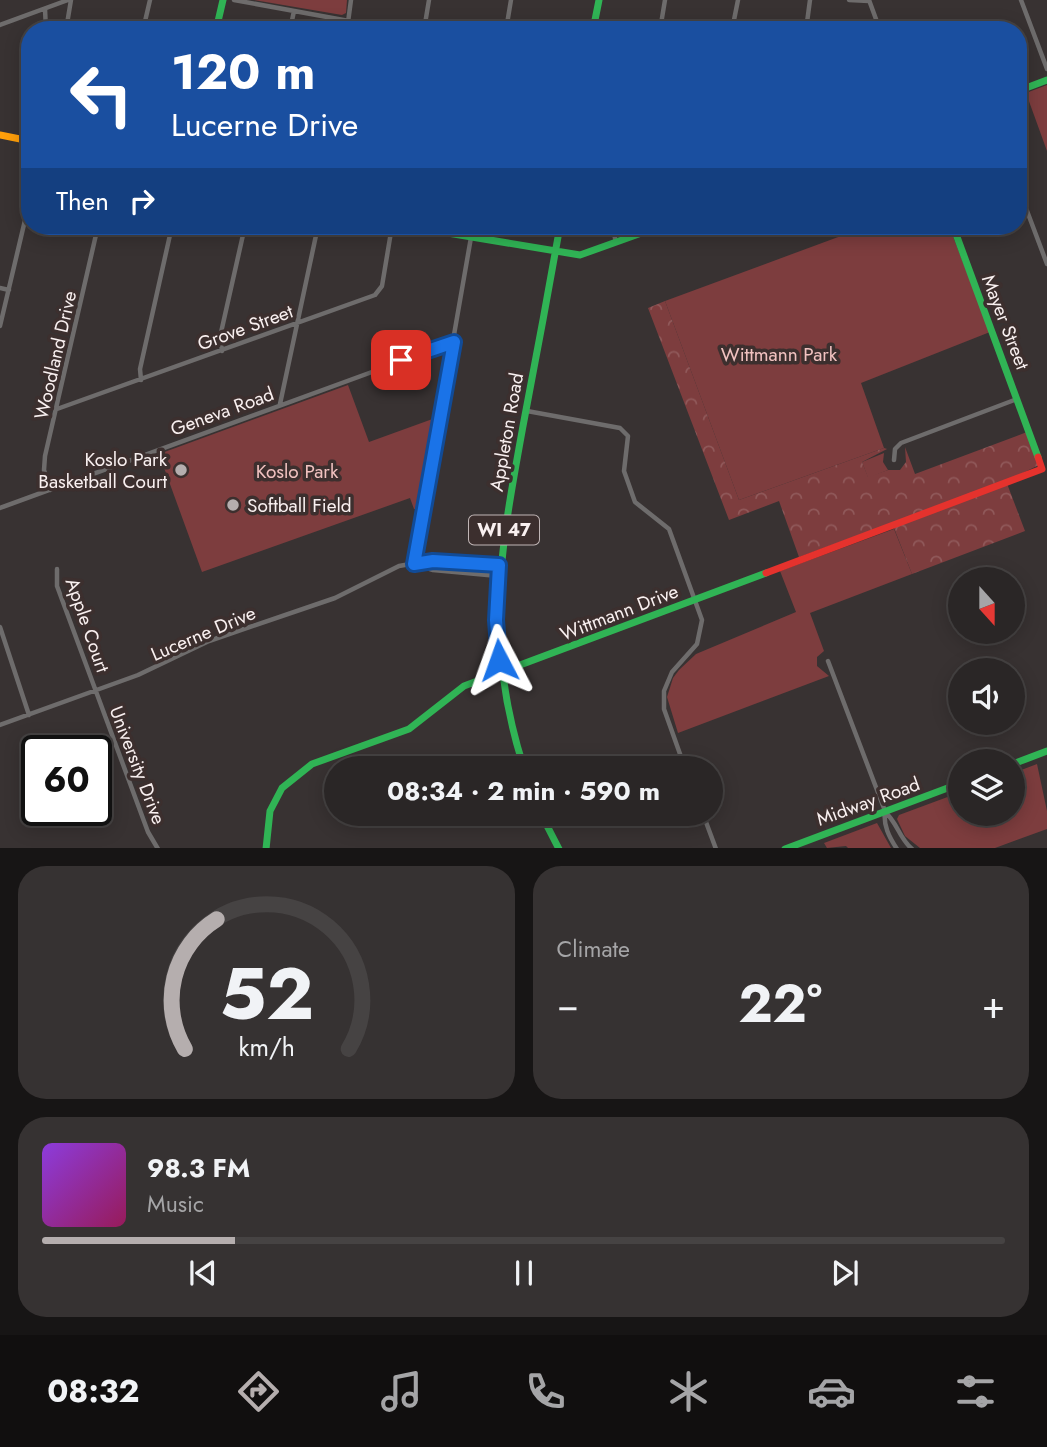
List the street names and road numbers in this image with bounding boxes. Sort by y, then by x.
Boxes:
street label: Mayer Street [975,271,1036,374]
street label: Woodland Drive [28,288,83,422]
street label: Grove Street [194,298,297,357]
street label: Appleton Road [483,371,530,493]
street label: Geneva Road [167,380,278,443]
road number: WI 47 [469,516,539,544]
street label: Apple Court [59,574,116,677]
street label: Wittmann Drive [556,577,682,647]
street label: Lucerne Drive [147,599,260,668]
street label: University Drive [103,702,173,828]
street label: Midway Road [813,770,924,833]

